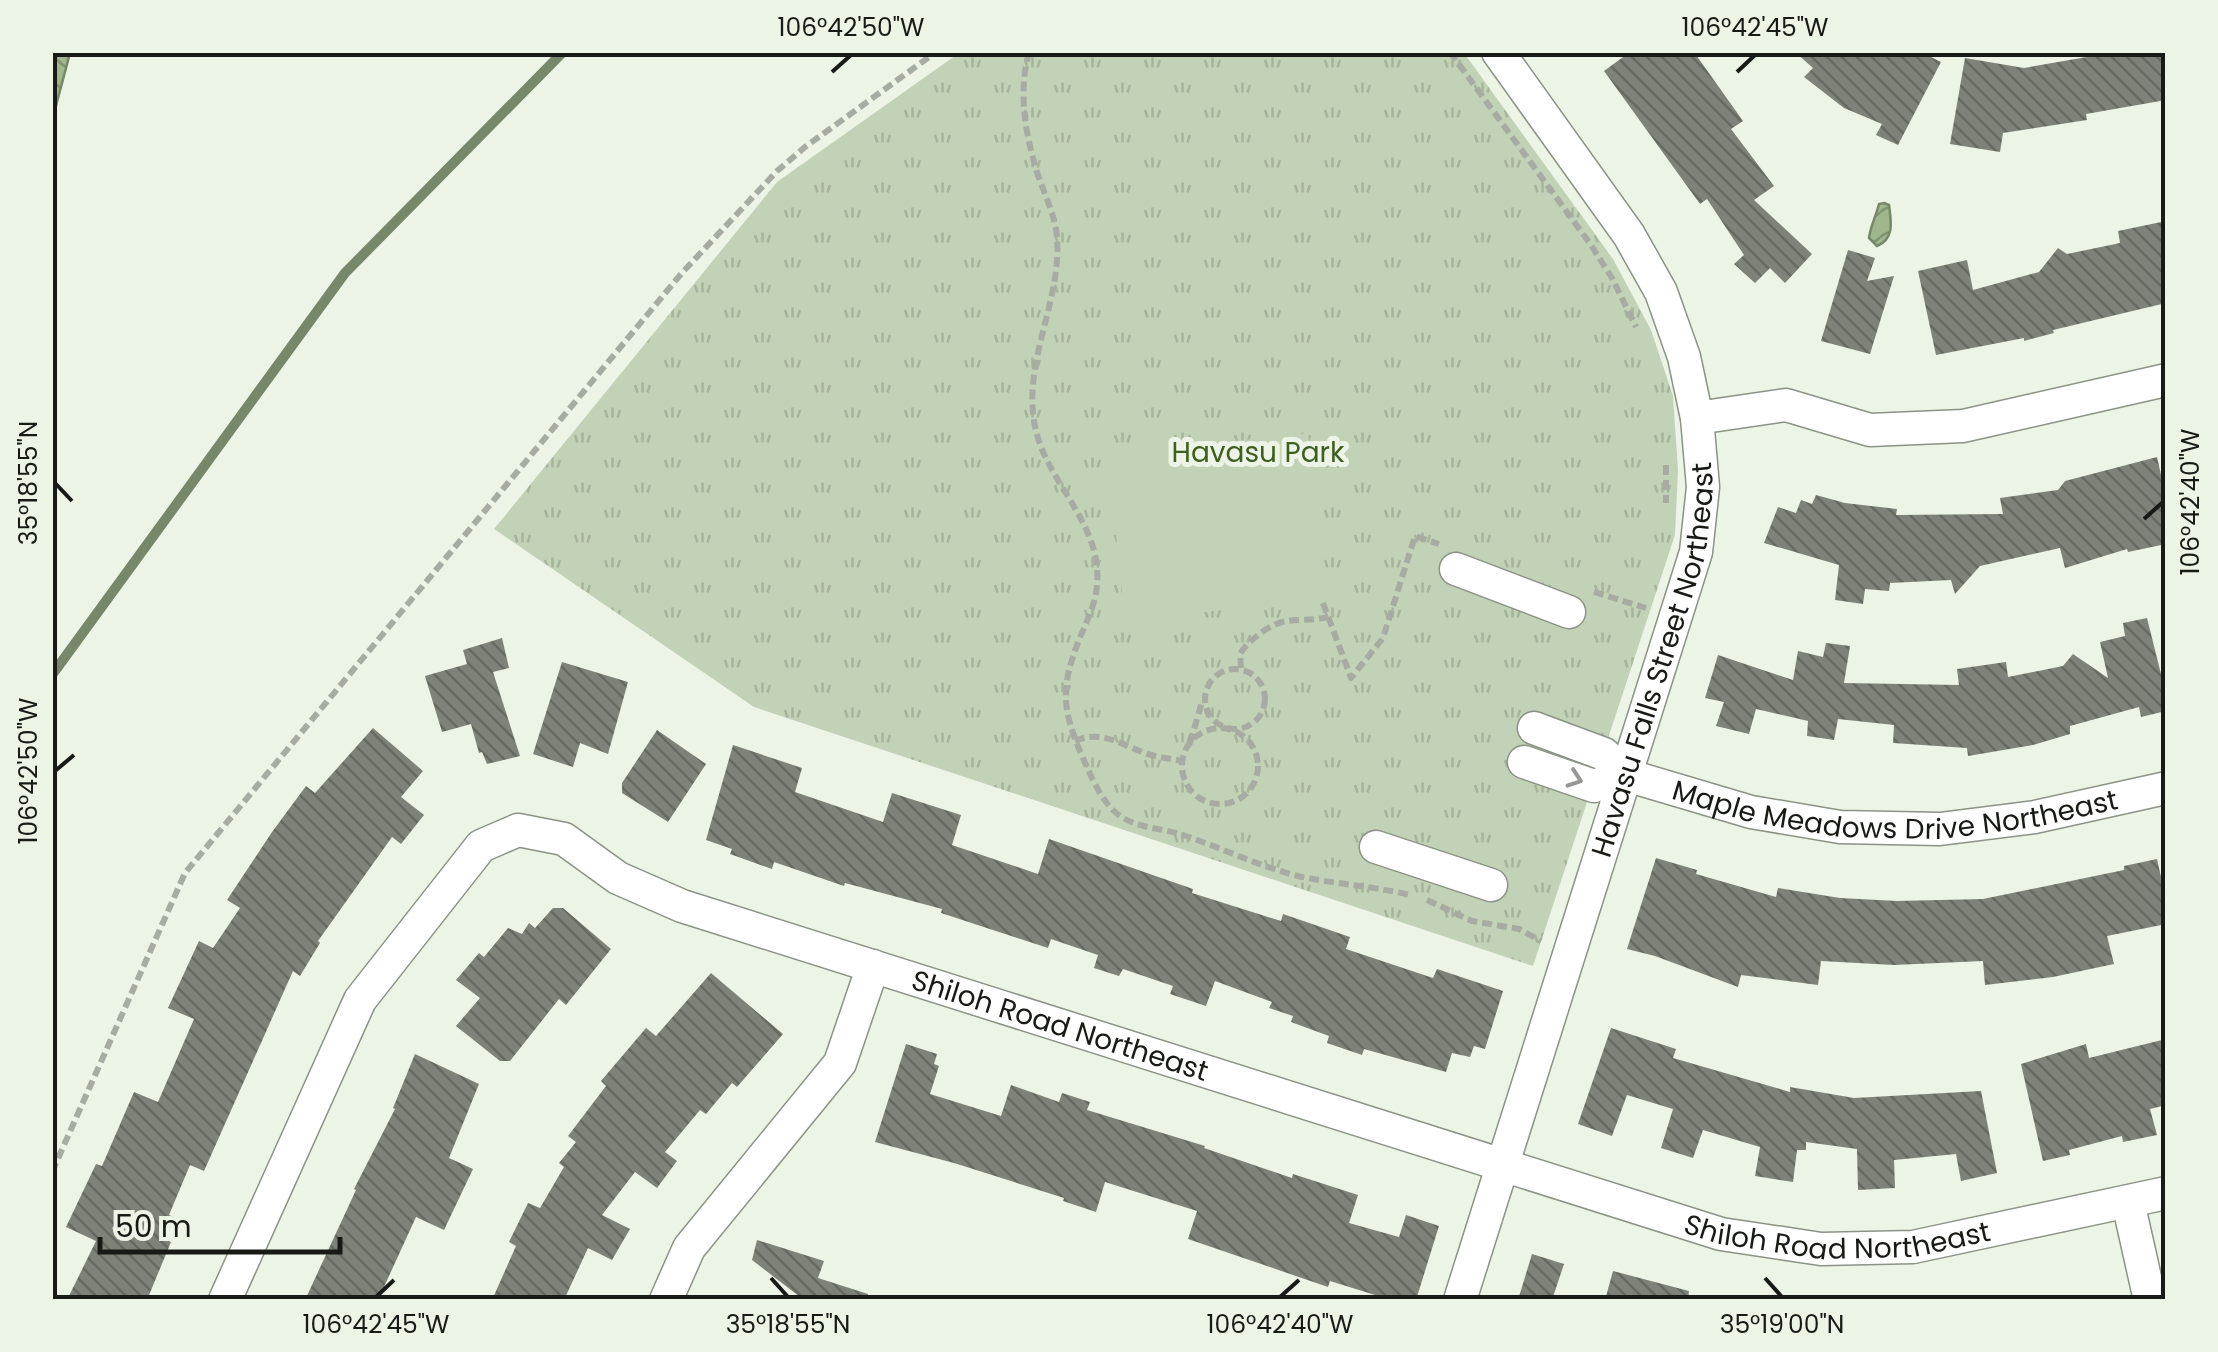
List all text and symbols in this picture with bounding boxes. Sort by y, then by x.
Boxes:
text: 106°42'50"W [777,10,925,45]
text: 106°42'45"W [1681,10,1829,45]
text: 35°18'55"N [11,421,46,545]
text: 106°42'40"W [2173,428,2208,576]
park label: Havasu Park [1172,433,1345,472]
street label: Havasu Falls Street Northeast [1581,461,1722,862]
text: 106°42'50"W [11,697,46,845]
one-way arrow [1565,768,1582,788]
street label: Maple Meadows Drive Northeast [1668,770,2121,849]
street label: Shiloh Road Northeast [907,960,1213,1090]
scale bar [100,1192,340,1254]
street label: Shiloh Road Northeast [1679,1204,1994,1269]
text: 50 m [115,1205,192,1248]
text: 106°42'45"W [302,1307,450,1342]
text: 35°18'55"N [726,1307,850,1342]
text: 106°42'40"W [1206,1307,1354,1342]
text: 35°19'00"N [1720,1307,1844,1342]

